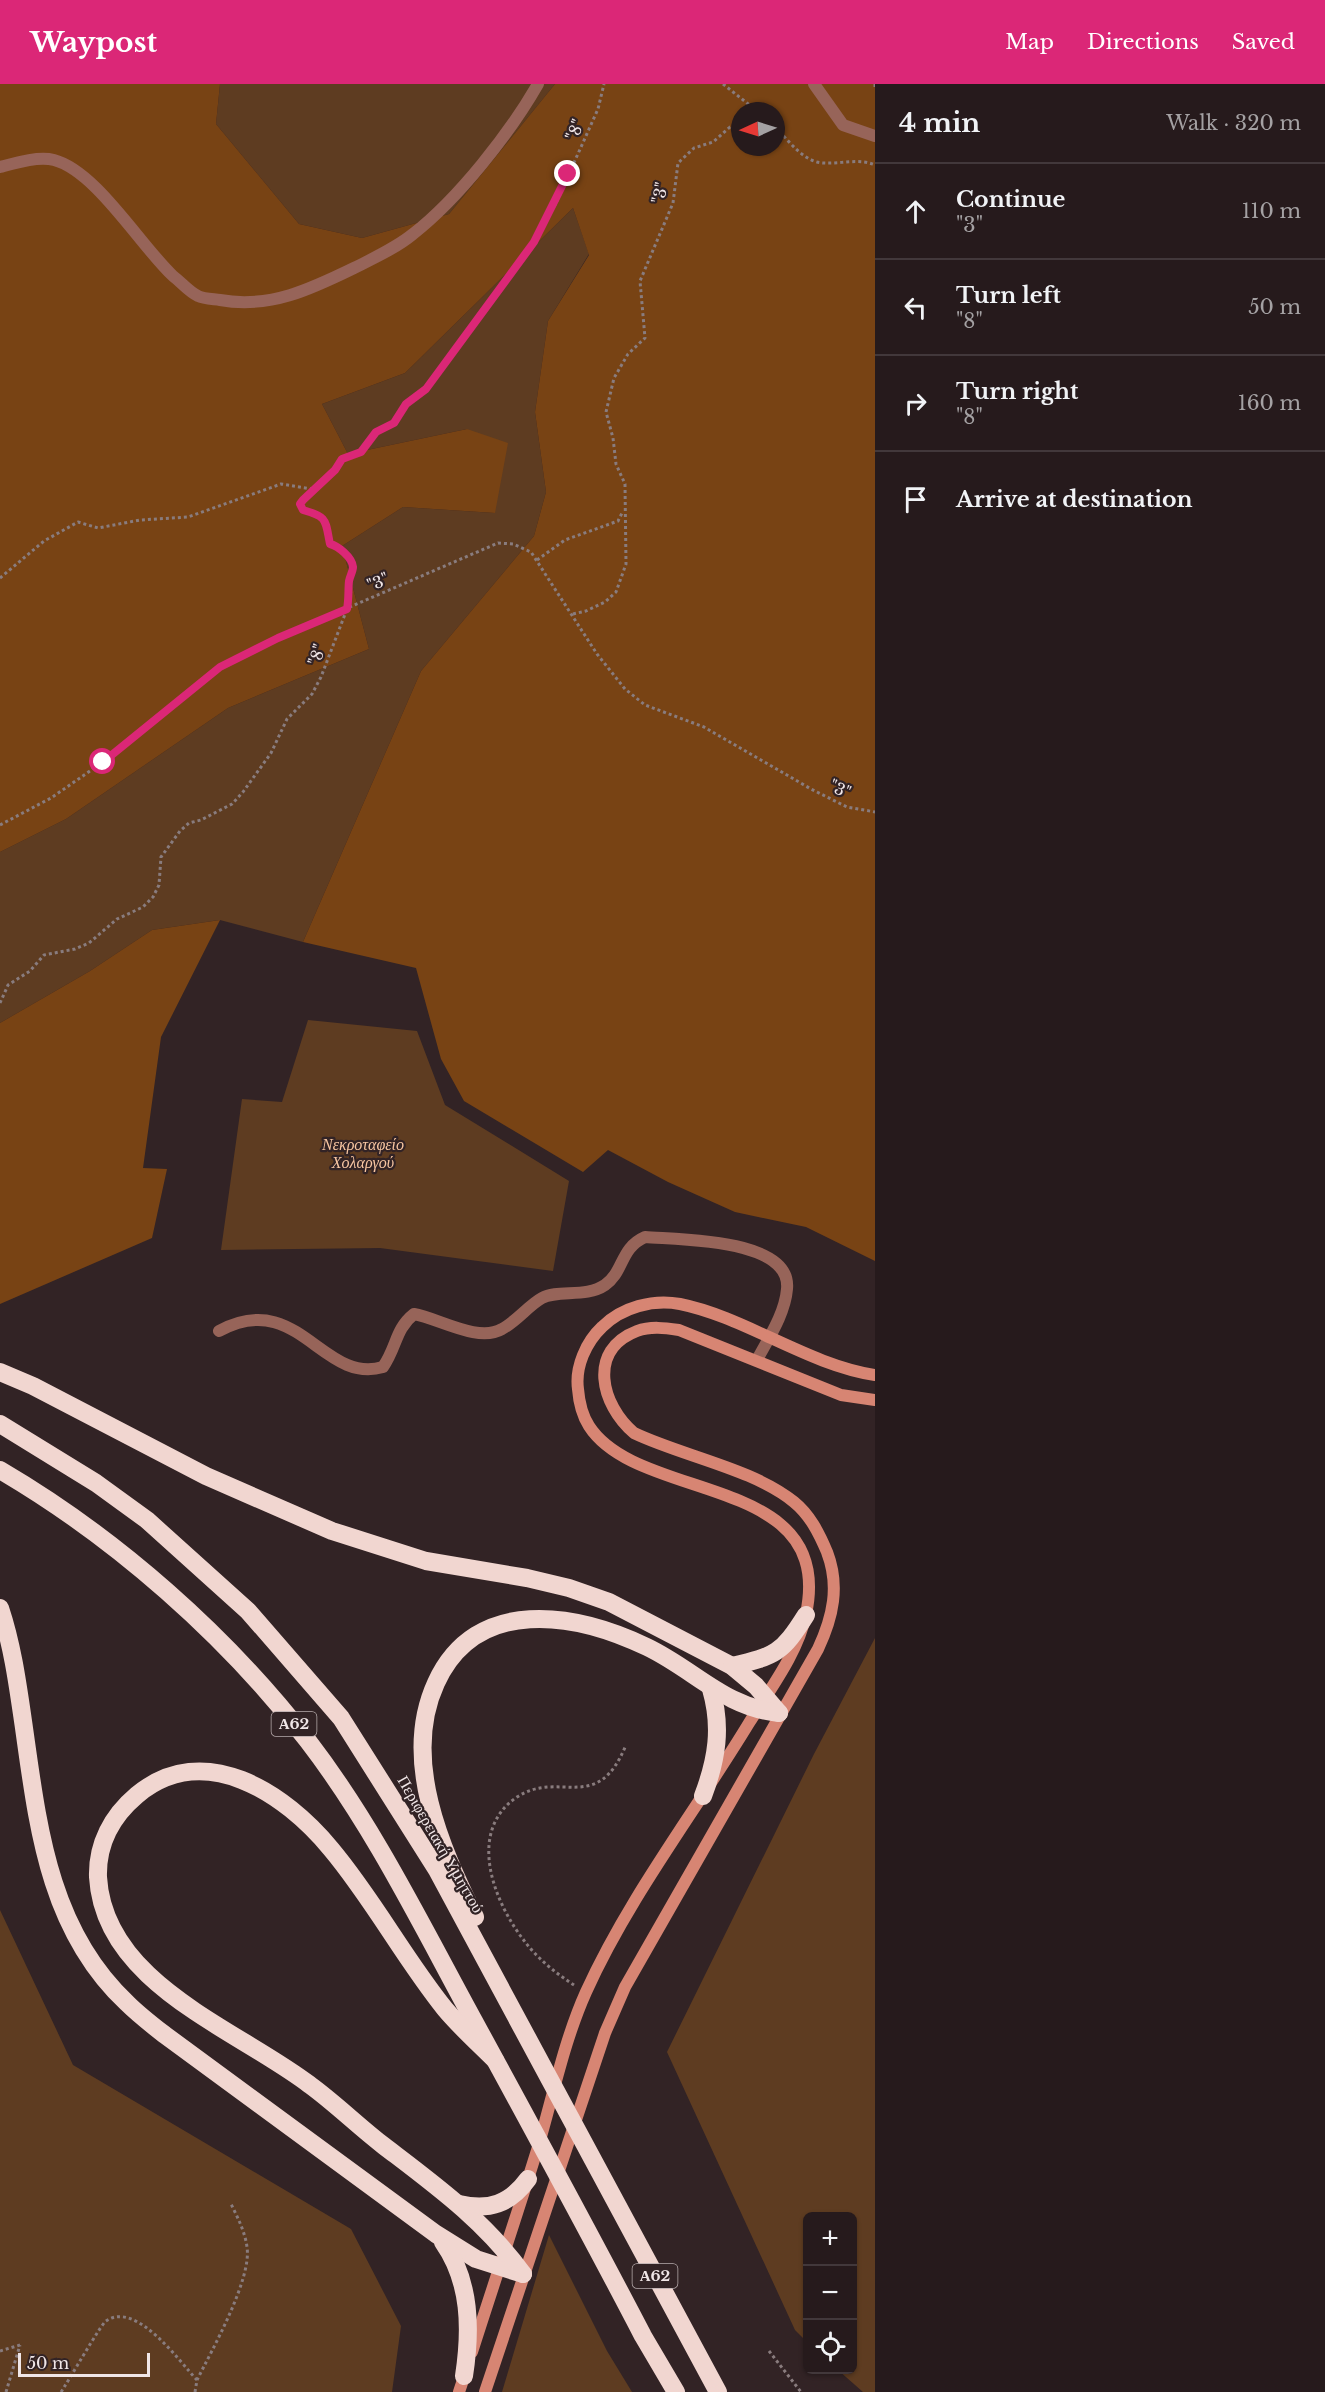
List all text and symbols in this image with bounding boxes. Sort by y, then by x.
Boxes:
text: Waypost [30,25,157,60]
text: Map [1005,29,1054,55]
text: Directions [1087,29,1199,55]
text: Saved [1232,29,1295,55]
north arrow [731,102,785,156]
text: 4 min [899,107,980,139]
text: Walk · 320 m [1166,111,1301,135]
street label: "8" [562,116,588,144]
route end [554,160,580,186]
street label: "3" [648,180,672,206]
text: Continue [956,186,1065,213]
icon: ahead [899,195,932,228]
text: 110 m [1242,199,1301,223]
text: "3" [956,213,983,237]
text: Turn left [956,282,1061,309]
icon: left [899,291,932,324]
text: 50 m [1248,295,1301,319]
text: "8" [956,309,983,333]
text: Turn right [956,378,1078,405]
icon: right [899,387,932,420]
text: 160 m [1238,391,1301,415]
text: "8" [956,405,983,429]
icon: arrive [899,483,932,516]
text: Arrive at destination [956,486,1193,513]
street label: "3" [364,569,392,595]
street label: "8" [304,642,330,668]
route start [89,748,115,774]
street label: "3" [826,775,854,803]
park label: Νεκροταφείο Χολαργού [321,1134,404,1172]
road number: Α62 [272,1712,316,1736]
street label: Περιφερειακή Υμηττού [394,1772,488,1916]
map controls [803,2212,857,2374]
button: + [803,2212,857,2266]
road number: Α62 [632,2264,678,2288]
button: − [803,2266,857,2320]
button: locate [803,2320,857,2374]
scale bar [18,2350,150,2378]
text: 50 m [27,2353,69,2373]

